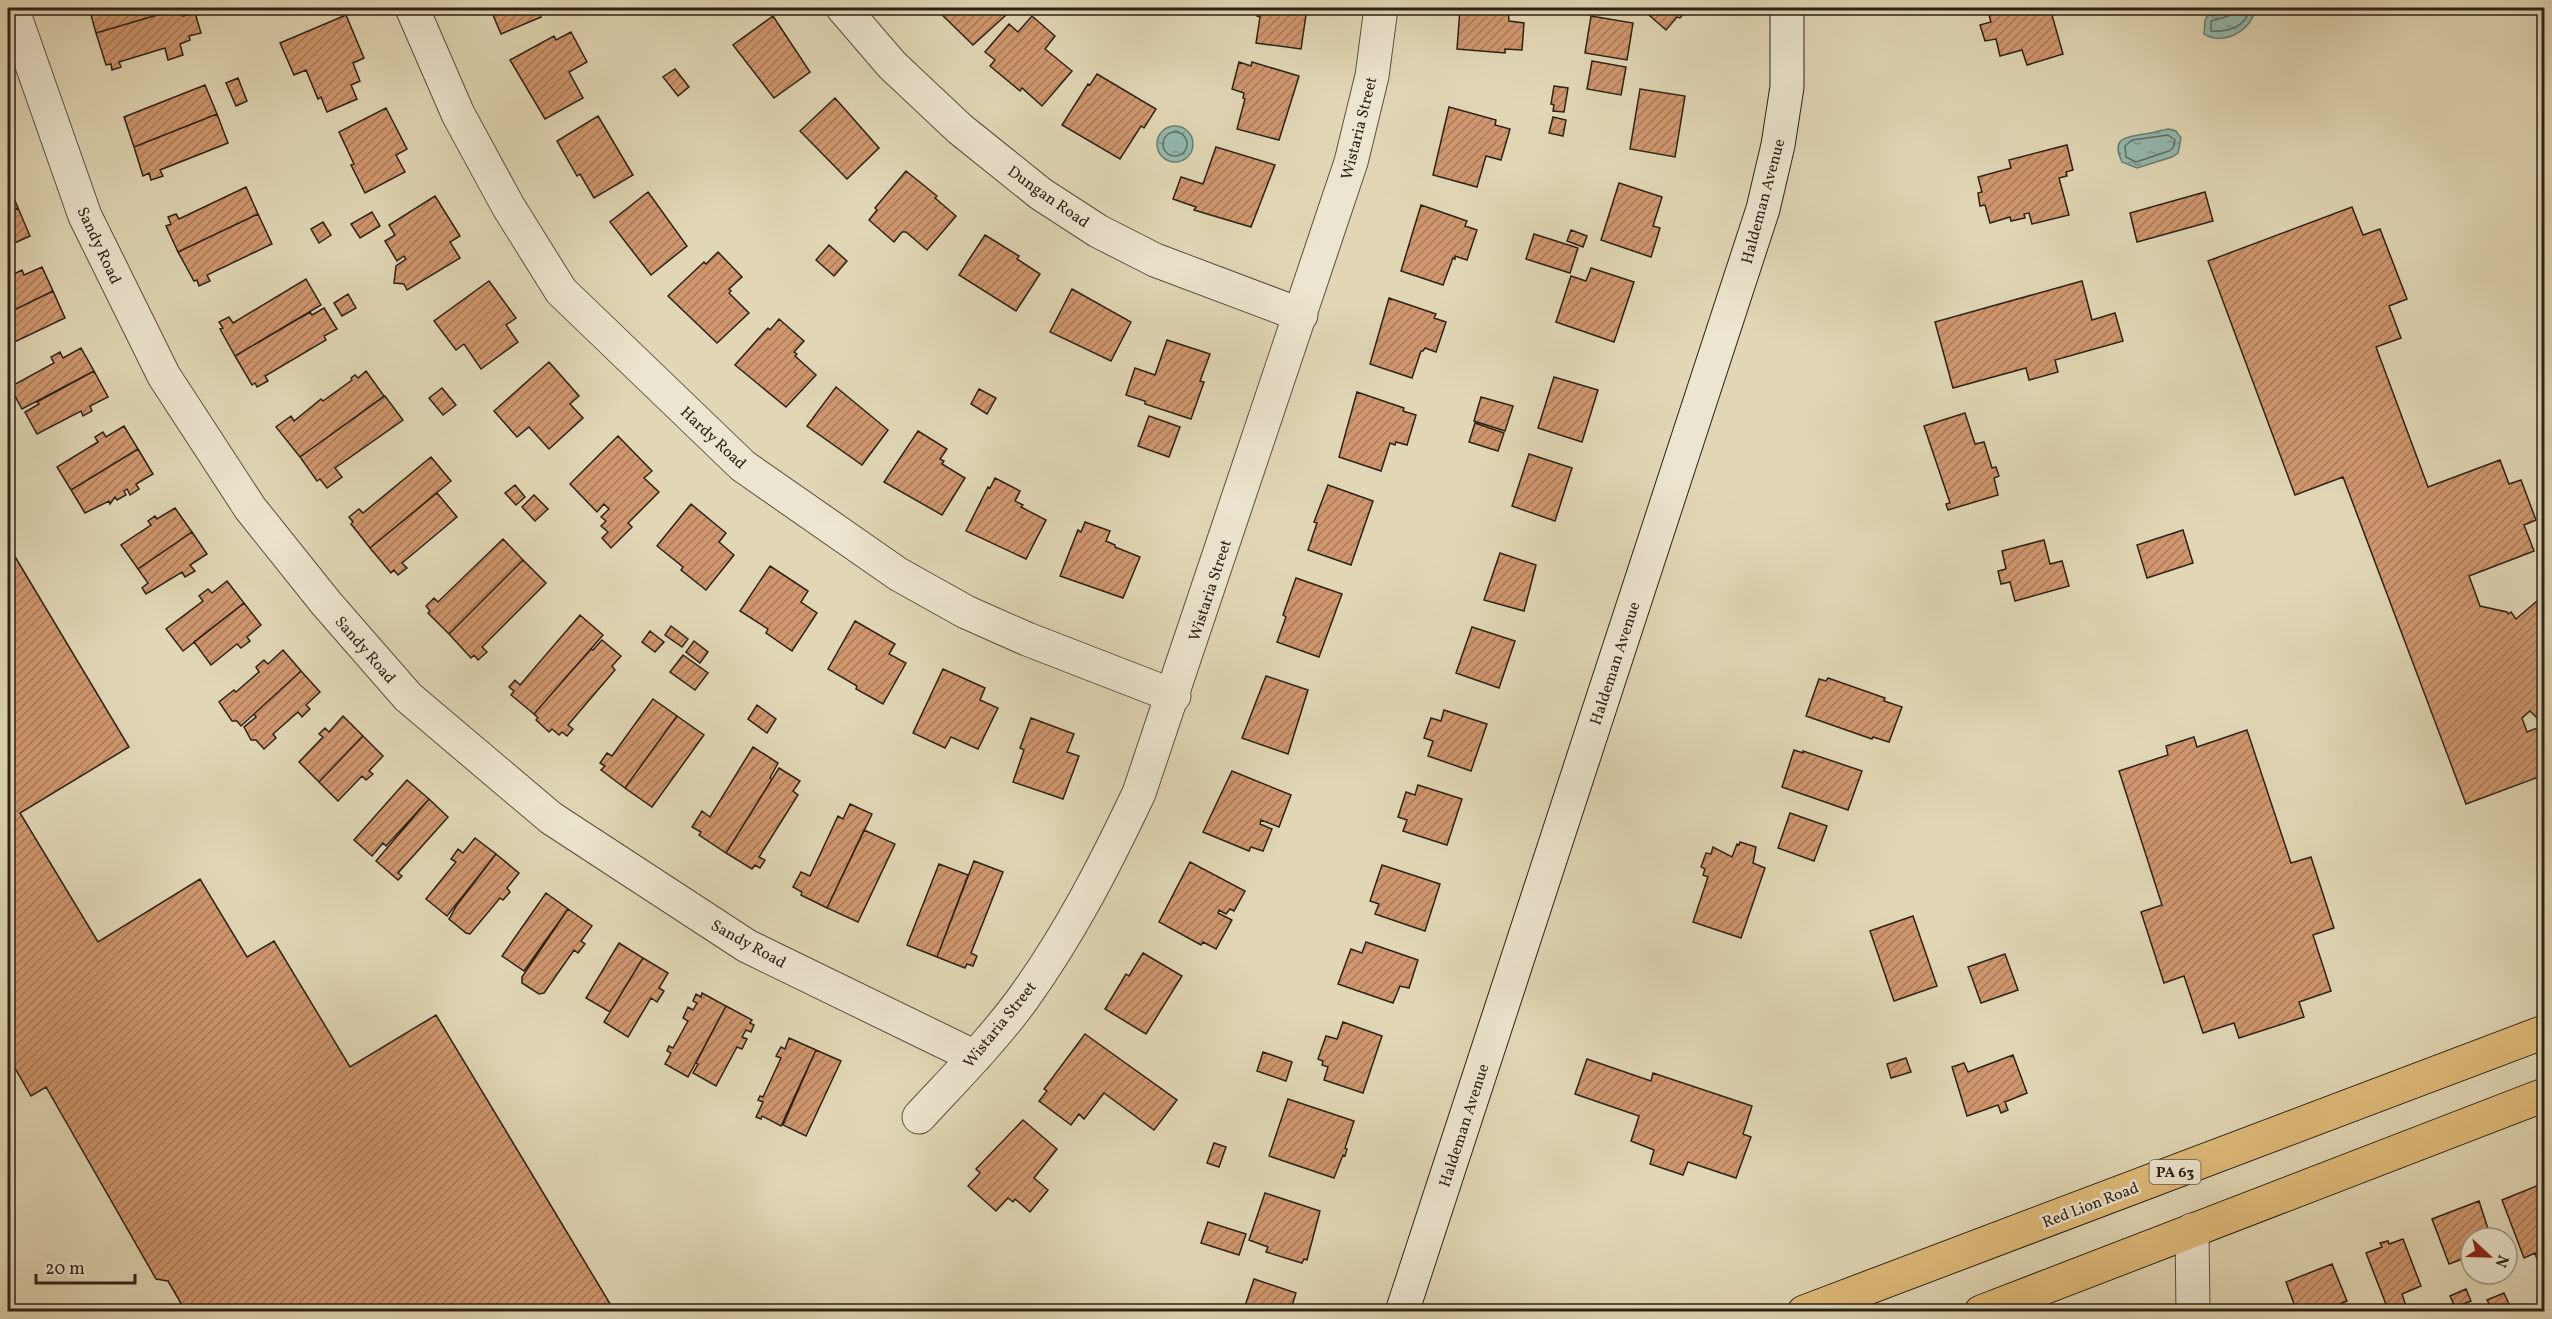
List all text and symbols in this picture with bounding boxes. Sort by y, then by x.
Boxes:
street label: Wistaria Street [1337,74,1383,182]
street label: Haldeman Avenue [1737,137,1791,266]
street label: Dungan Road [1003,161,1093,234]
street label: Sandy Road [71,204,126,288]
street label: Hardy Road [675,402,751,475]
street label: Wistaria Street [1184,537,1238,644]
street label: Haldeman Avenue [1586,599,1646,728]
street label: Sandy Road [329,612,400,689]
street label: Sandy Road [706,915,790,974]
street label: Wistaria Street [959,977,1043,1073]
street label: Haldeman Avenue [1435,1061,1495,1190]
road number: PA 63 [2150,1160,2200,1184]
street label: Red Lion Road [2039,1177,2142,1234]
north arrow [2459,1226,2519,1286]
scale bar [36,1247,135,1285]
text: N [2489,1251,2513,1271]
text: 20 m [45,1257,85,1282]

